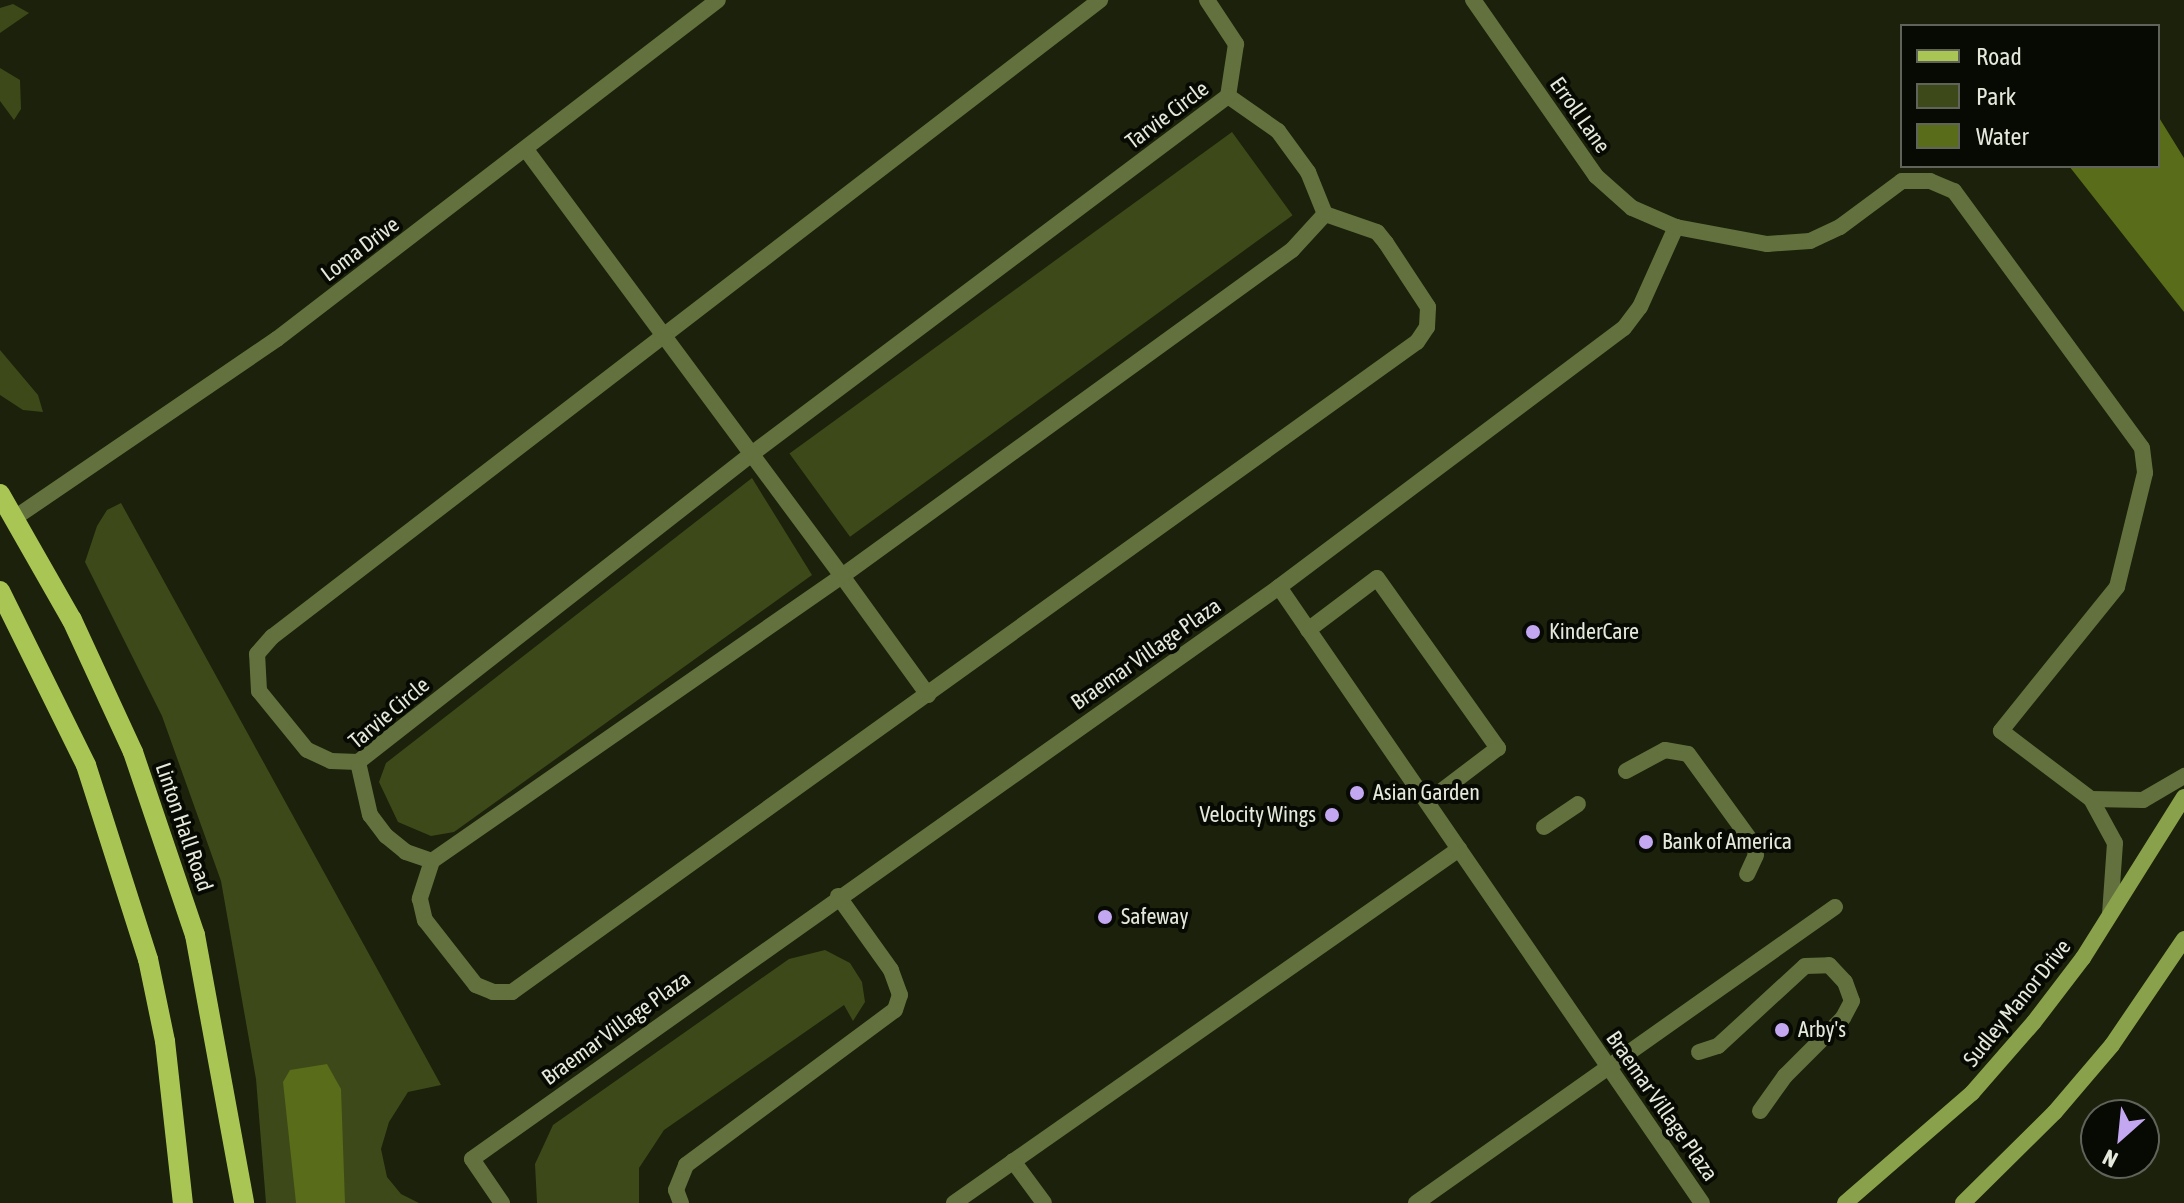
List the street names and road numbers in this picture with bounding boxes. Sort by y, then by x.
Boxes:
street label: Erroll Lane [1544,72,1616,158]
street label: Tarvie Circle [1120,75,1214,155]
street label: Loma Drive [316,211,404,287]
street label: Braemar Village Plaza [1066,592,1226,716]
street label: Tarvie Circle [343,672,435,754]
street label: Linton Hall Road [150,759,218,895]
street label: Sudley Manor Drive [1958,934,2076,1072]
street label: Braemar Village Plaza [537,965,695,1091]
street label: Braemar Village Plaza [1600,1026,1724,1186]

